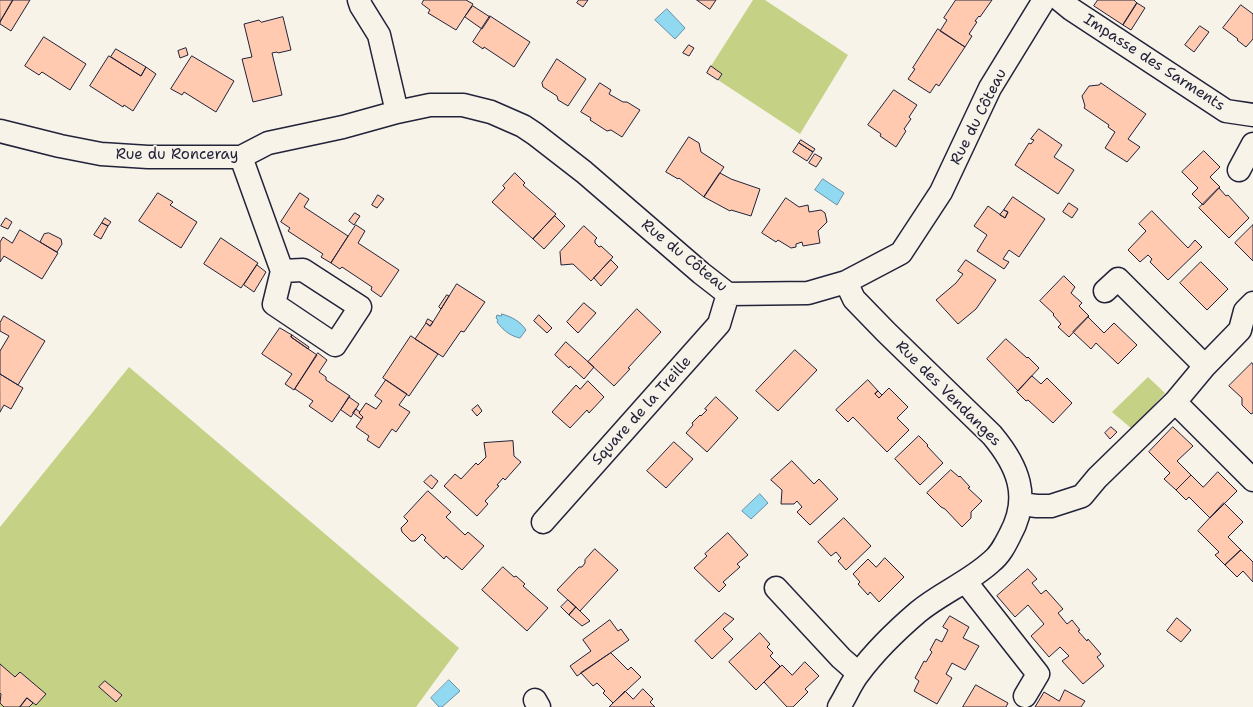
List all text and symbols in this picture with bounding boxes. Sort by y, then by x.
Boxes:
street label: Impasse des Sarments [1080,11,1228,115]
street label: Rue du Côteau [947,66,1011,168]
street label: Rue du Ronceray [116,146,238,164]
street label: Rue du Côteau [637,216,731,296]
street label: Rue des Vendanges [892,338,1004,450]
street label: Square de la Treille [588,353,696,469]

